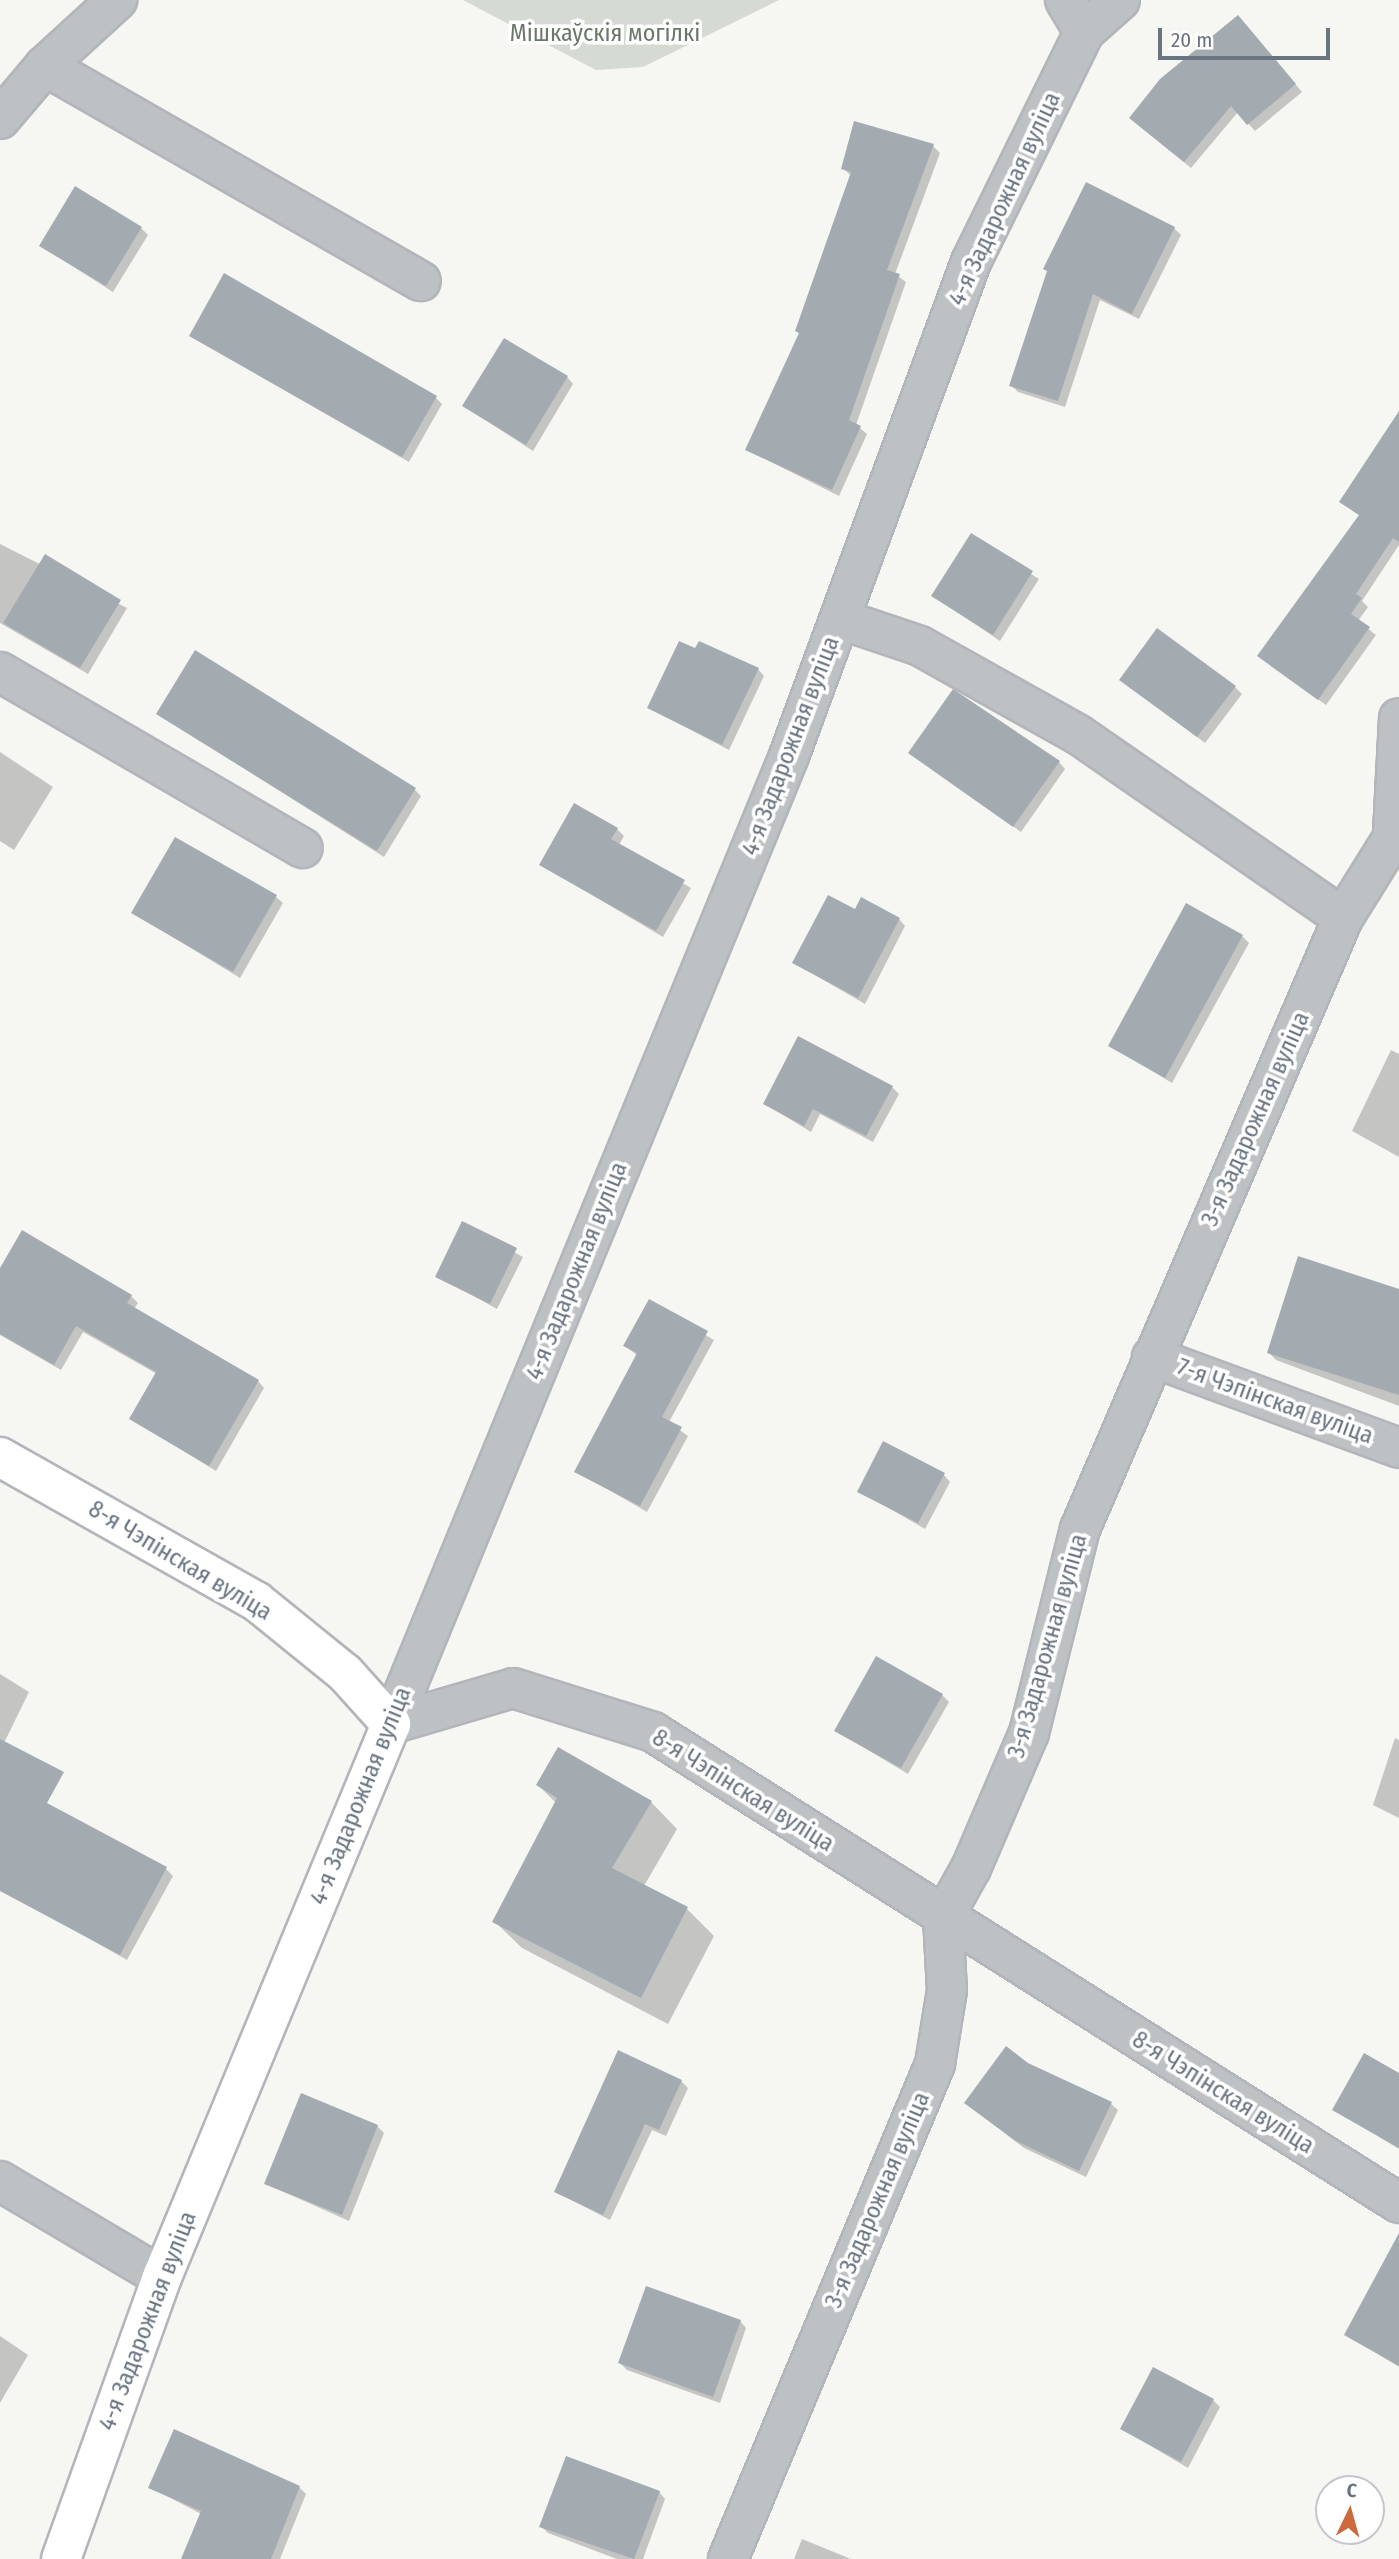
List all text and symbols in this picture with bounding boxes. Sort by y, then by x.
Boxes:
scale bar [1161,14,1332,58]
park label: Мішкаўскія могілкі [510,20,700,48]
text: 20 m [1171,27,1212,53]
street label: 4-я Задарожная вуліца [943,88,1067,310]
street label: 4-я Задарожная вуліца [736,632,846,860]
street label: 3-я Задарожная вуліца [1196,1007,1316,1231]
street label: 4-я Задарожная вуліца [520,1158,634,1384]
street label: 7-я Чэпінская вуліца [1173,1353,1377,1451]
street label: 8-я Чэпінская вуліца [83,1495,277,1627]
street label: 3-я Задарожная вуліца [1002,1531,1094,1761]
street label: 4-я Задарожная вуліца [304,1683,418,1909]
street label: 8-я Чэпінская вуліца [647,1723,839,1859]
street label: 8-я Чэпінская вуліца [1127,2025,1319,2161]
street label: 3-я Задарожная вуліца [820,2088,936,2312]
street label: 4-я Задарожная вуліца [93,2207,203,2435]
north arrow [1315,2475,1385,2545]
text: С [1346,2479,1358,2502]

